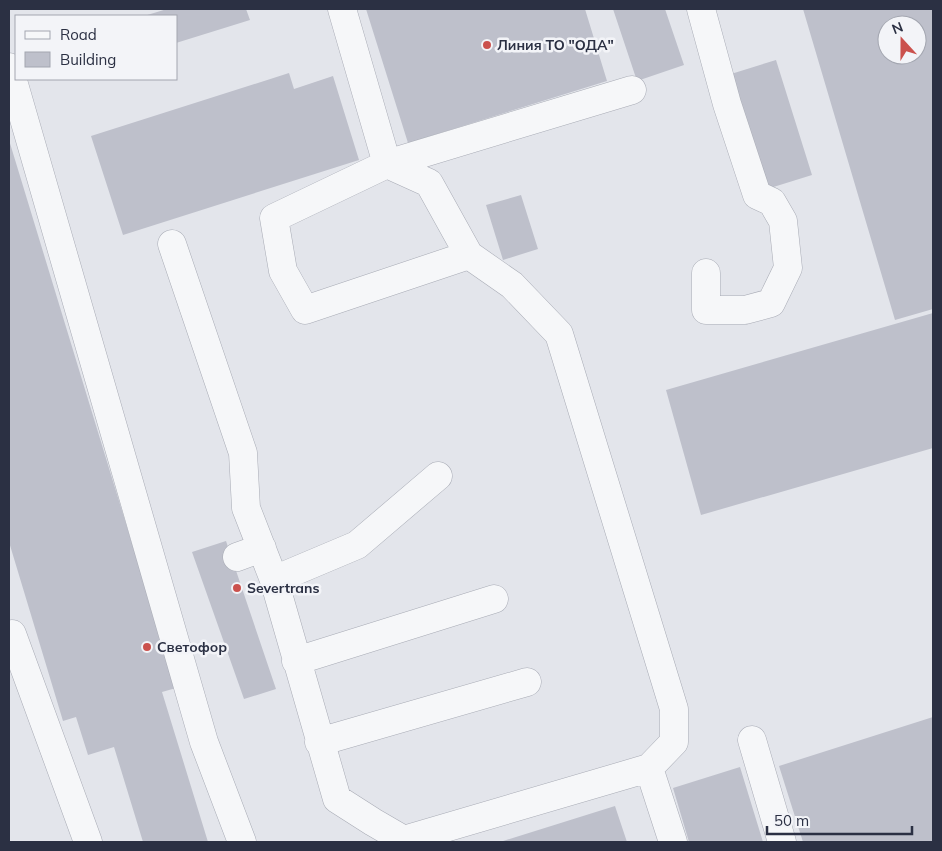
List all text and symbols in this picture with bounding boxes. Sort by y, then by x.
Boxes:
legend [15,15,178,80]
north arrow [877,15,927,65]
text: N [889,18,906,38]
text: Road [60,25,97,44]
place label: Линия ТО "ОДА" [497,36,614,54]
marker: Линия ТО "ОДА" [481,39,493,51]
text: Building [60,50,116,69]
place label: Severtrans [247,579,320,597]
marker: Severtrans [231,582,243,594]
place label: Светофор [157,638,227,656]
marker: Светофор [141,641,153,653]
scale bar [767,804,912,836]
text: 50 m [774,811,809,830]

